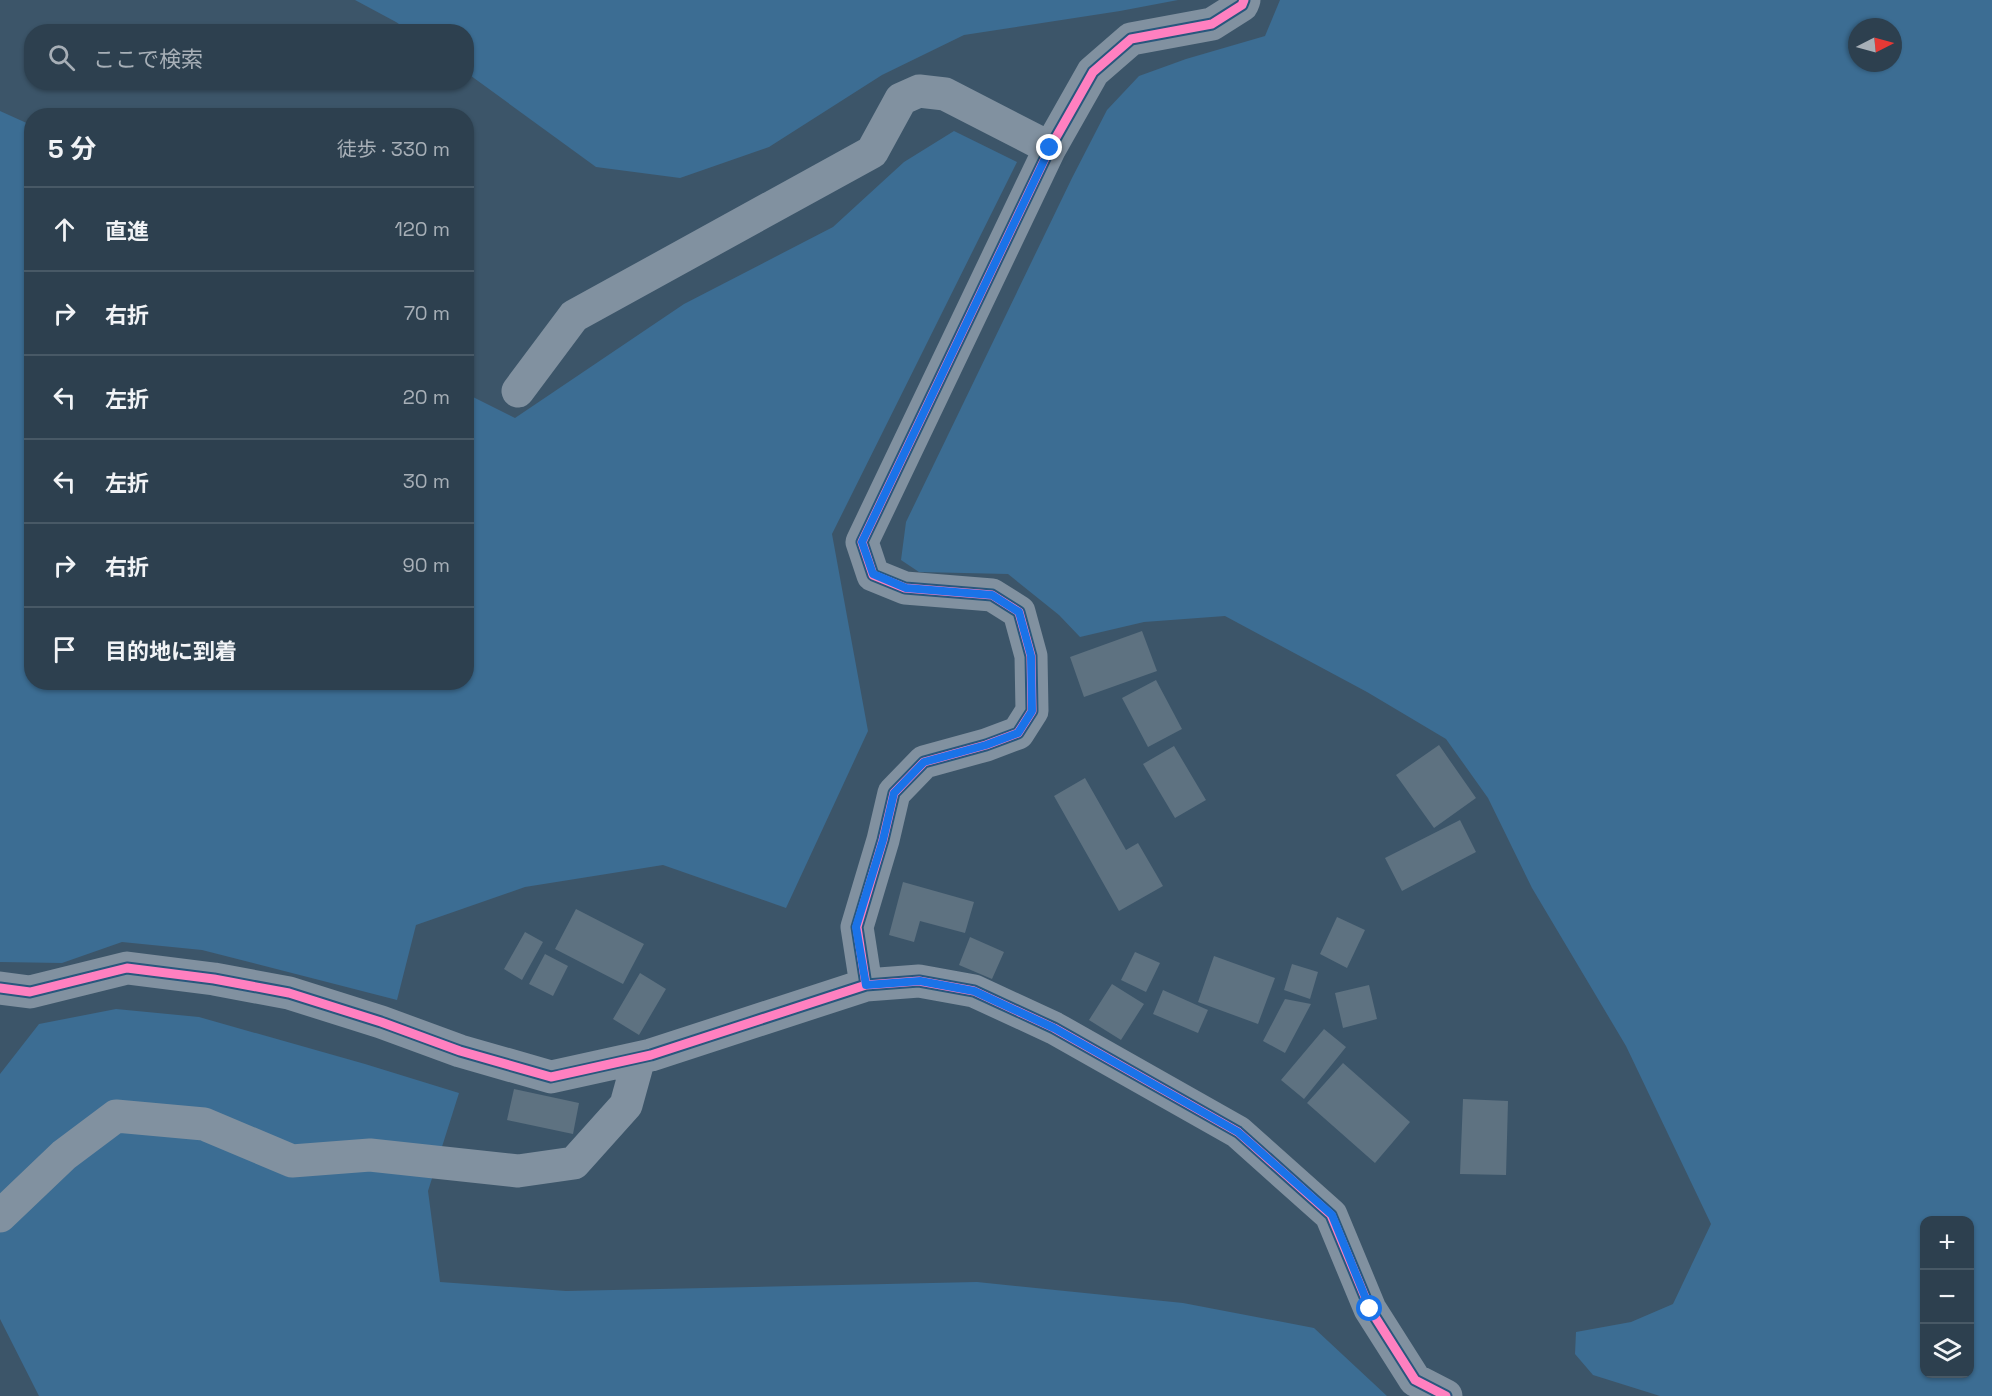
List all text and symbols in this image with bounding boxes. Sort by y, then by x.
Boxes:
north arrow [1848,18,1902,72]
search box [24,24,474,90]
icon: search [45,41,78,74]
text: ここで検索 [93,45,203,73]
text: 5 分 [48,132,96,166]
route end [1036,134,1062,160]
text: 徒歩 · 330 m [337,136,450,162]
icon: ahead [48,213,81,246]
text: 120 m [394,216,450,242]
text: 直進 [105,217,149,245]
icon: right [48,297,81,330]
text: 70 m [404,300,450,326]
text: 右折 [105,301,149,329]
icon: left [48,381,81,414]
text: 20 m [403,384,450,410]
text: 左折 [105,385,149,413]
icon: left [48,465,81,498]
text: 30 m [403,468,450,494]
text: 左折 [105,469,149,497]
icon: right [48,549,81,582]
text: 90 m [403,552,450,578]
text: 右折 [105,553,149,581]
icon: arrive [48,633,81,666]
text: 目的地に到着 [105,637,237,665]
map controls [1920,1216,1974,1378]
button: + [1920,1216,1974,1270]
button: − [1920,1270,1974,1324]
route start [1356,1295,1382,1321]
button: layers [1920,1324,1974,1378]

